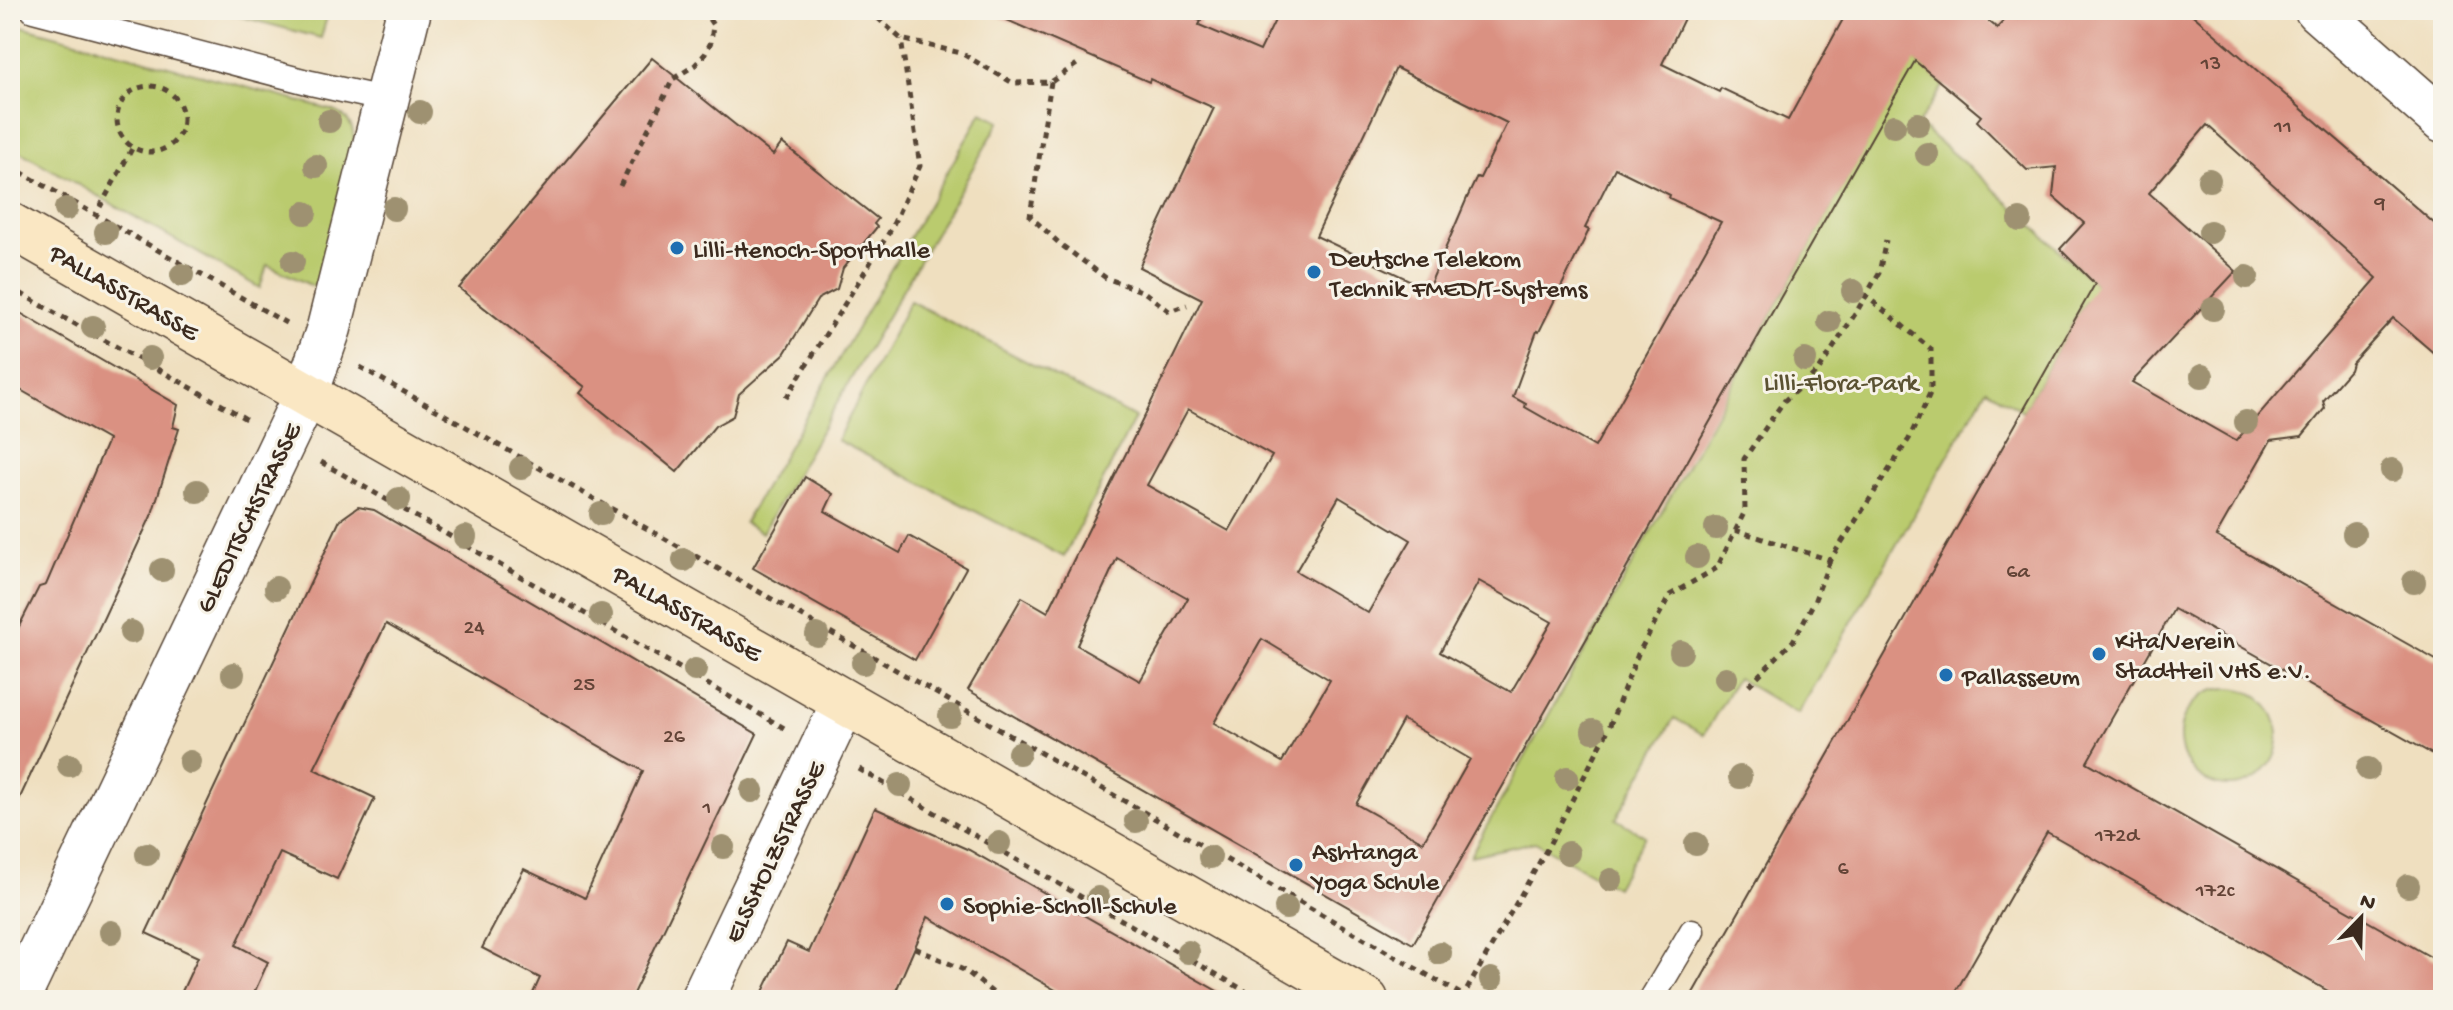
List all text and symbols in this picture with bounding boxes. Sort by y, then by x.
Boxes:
house number: 13 [2200,52,2221,78]
house number: 11 [2273,115,2292,141]
house number: 9 [2373,192,2386,218]
place label: Lilli-Henoch-Sporthalle [693,237,931,268]
street label: PALLASSTRASSE [42,239,204,351]
marker: Lilli-Henoch-Sporthalle [668,239,686,257]
place label: Deutsche Telekom Technik FMED/T-Systems [1328,246,1589,307]
marker: Deutsche Telekom Technik FMED/T-Systems [1305,263,1323,281]
park label: Lilli-Flora-Park [1764,370,1921,401]
street label: GLEDITSCHSTRASSE [192,418,311,619]
street label: PALLASSTRASSE [605,560,767,672]
house number: 6a [2006,560,2030,586]
house number: 24 [463,616,485,642]
place label: Kita/Verein Stadtteil VHS e.V. [2115,628,2311,689]
marker: Kita/Verein Stadtteil VHS e.V. [2090,645,2108,663]
place label: Pallasseum [1961,664,2080,695]
marker: Pallasseum [1937,666,1955,684]
house number: 25 [573,673,595,699]
house number: 26 [663,725,686,751]
street label: ELSSHOLZSTRASSE [720,756,835,949]
house number: 1 [702,796,711,822]
house number: 172d [2094,824,2141,850]
place label: Ashtanga Yoga Schule [1310,839,1440,900]
marker: Ashtanga Yoga Schule [1287,856,1305,874]
house number: 6 [1837,857,1849,883]
north arrow [2321,878,2401,958]
house number: 172c [2195,879,2236,905]
text: N [2356,888,2379,918]
place label: Sophie-Scholl-Schule [963,893,1177,924]
marker: Sophie-Scholl-Schule [938,895,956,913]

